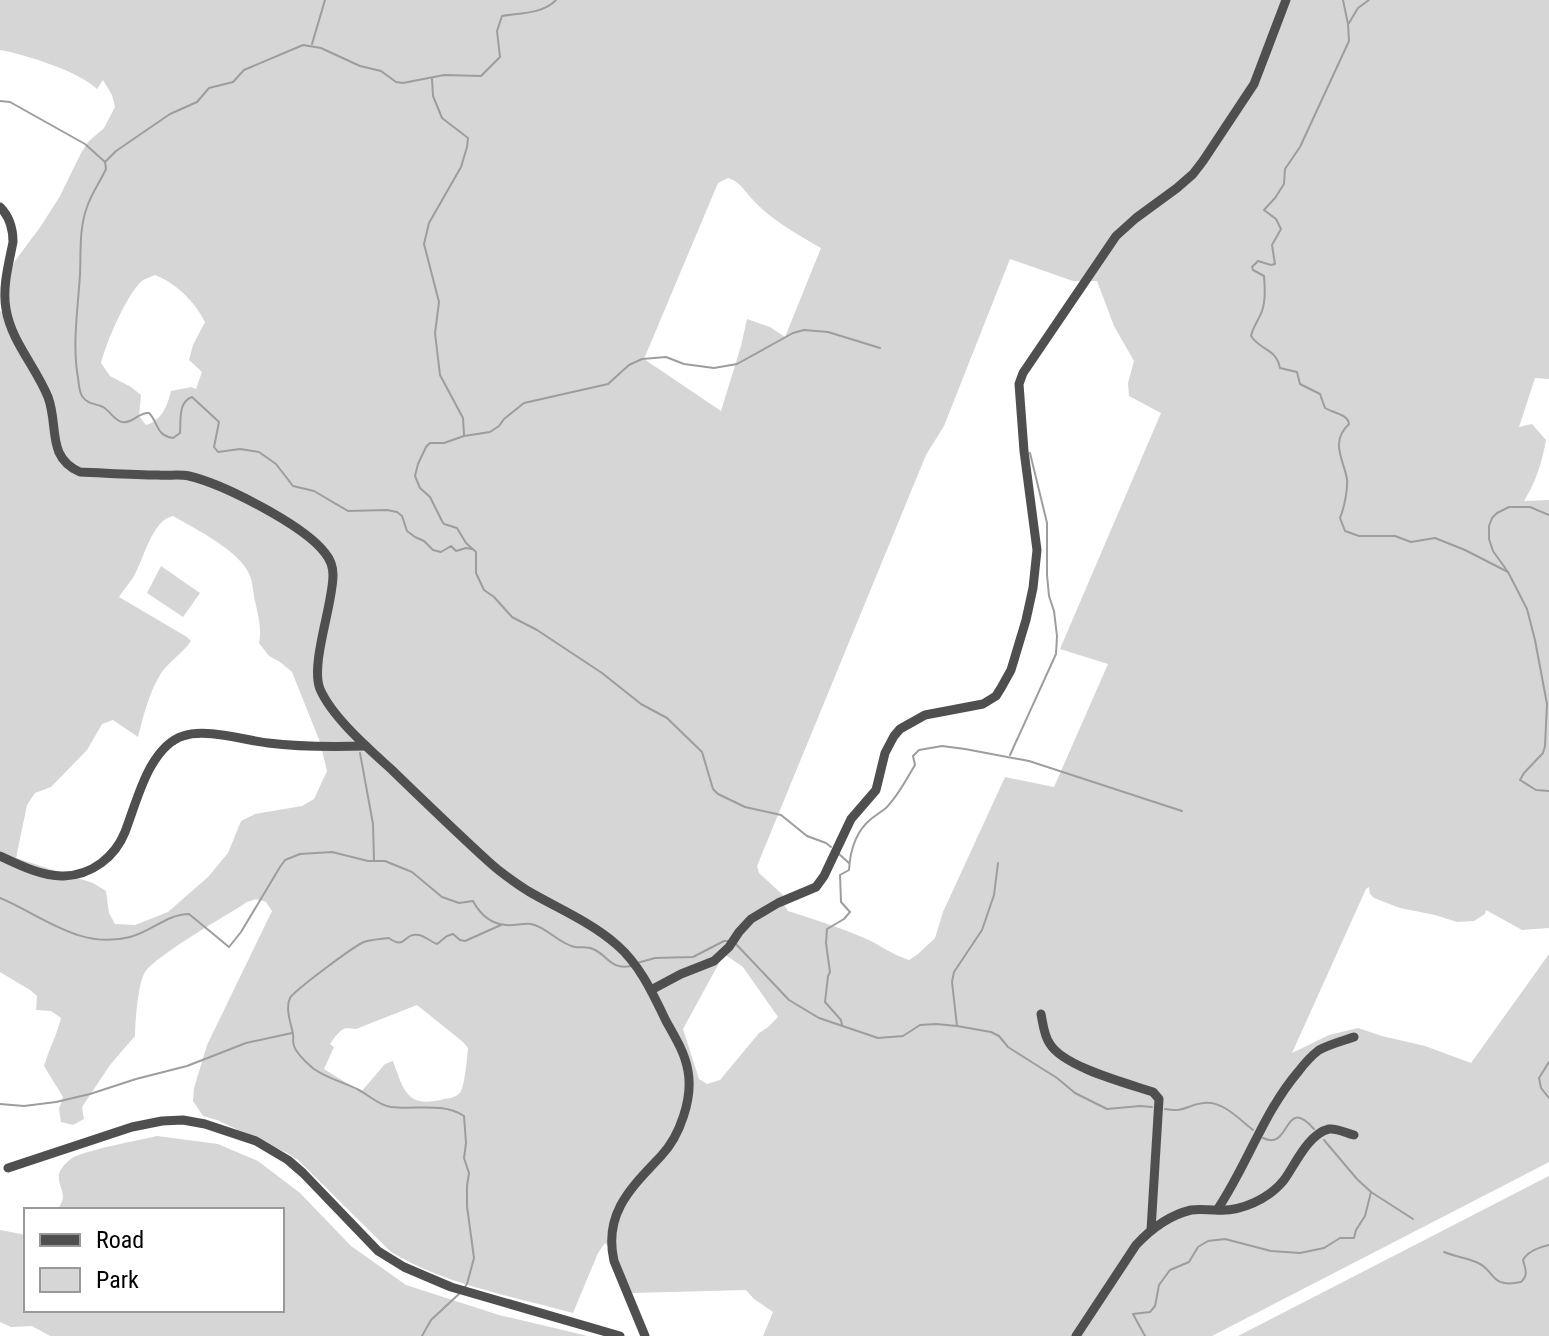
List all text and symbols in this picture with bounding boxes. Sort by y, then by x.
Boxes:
legend [24,1208,284,1312]
text: Road [96,1226,144,1254]
text: Park [96,1266,139,1294]

